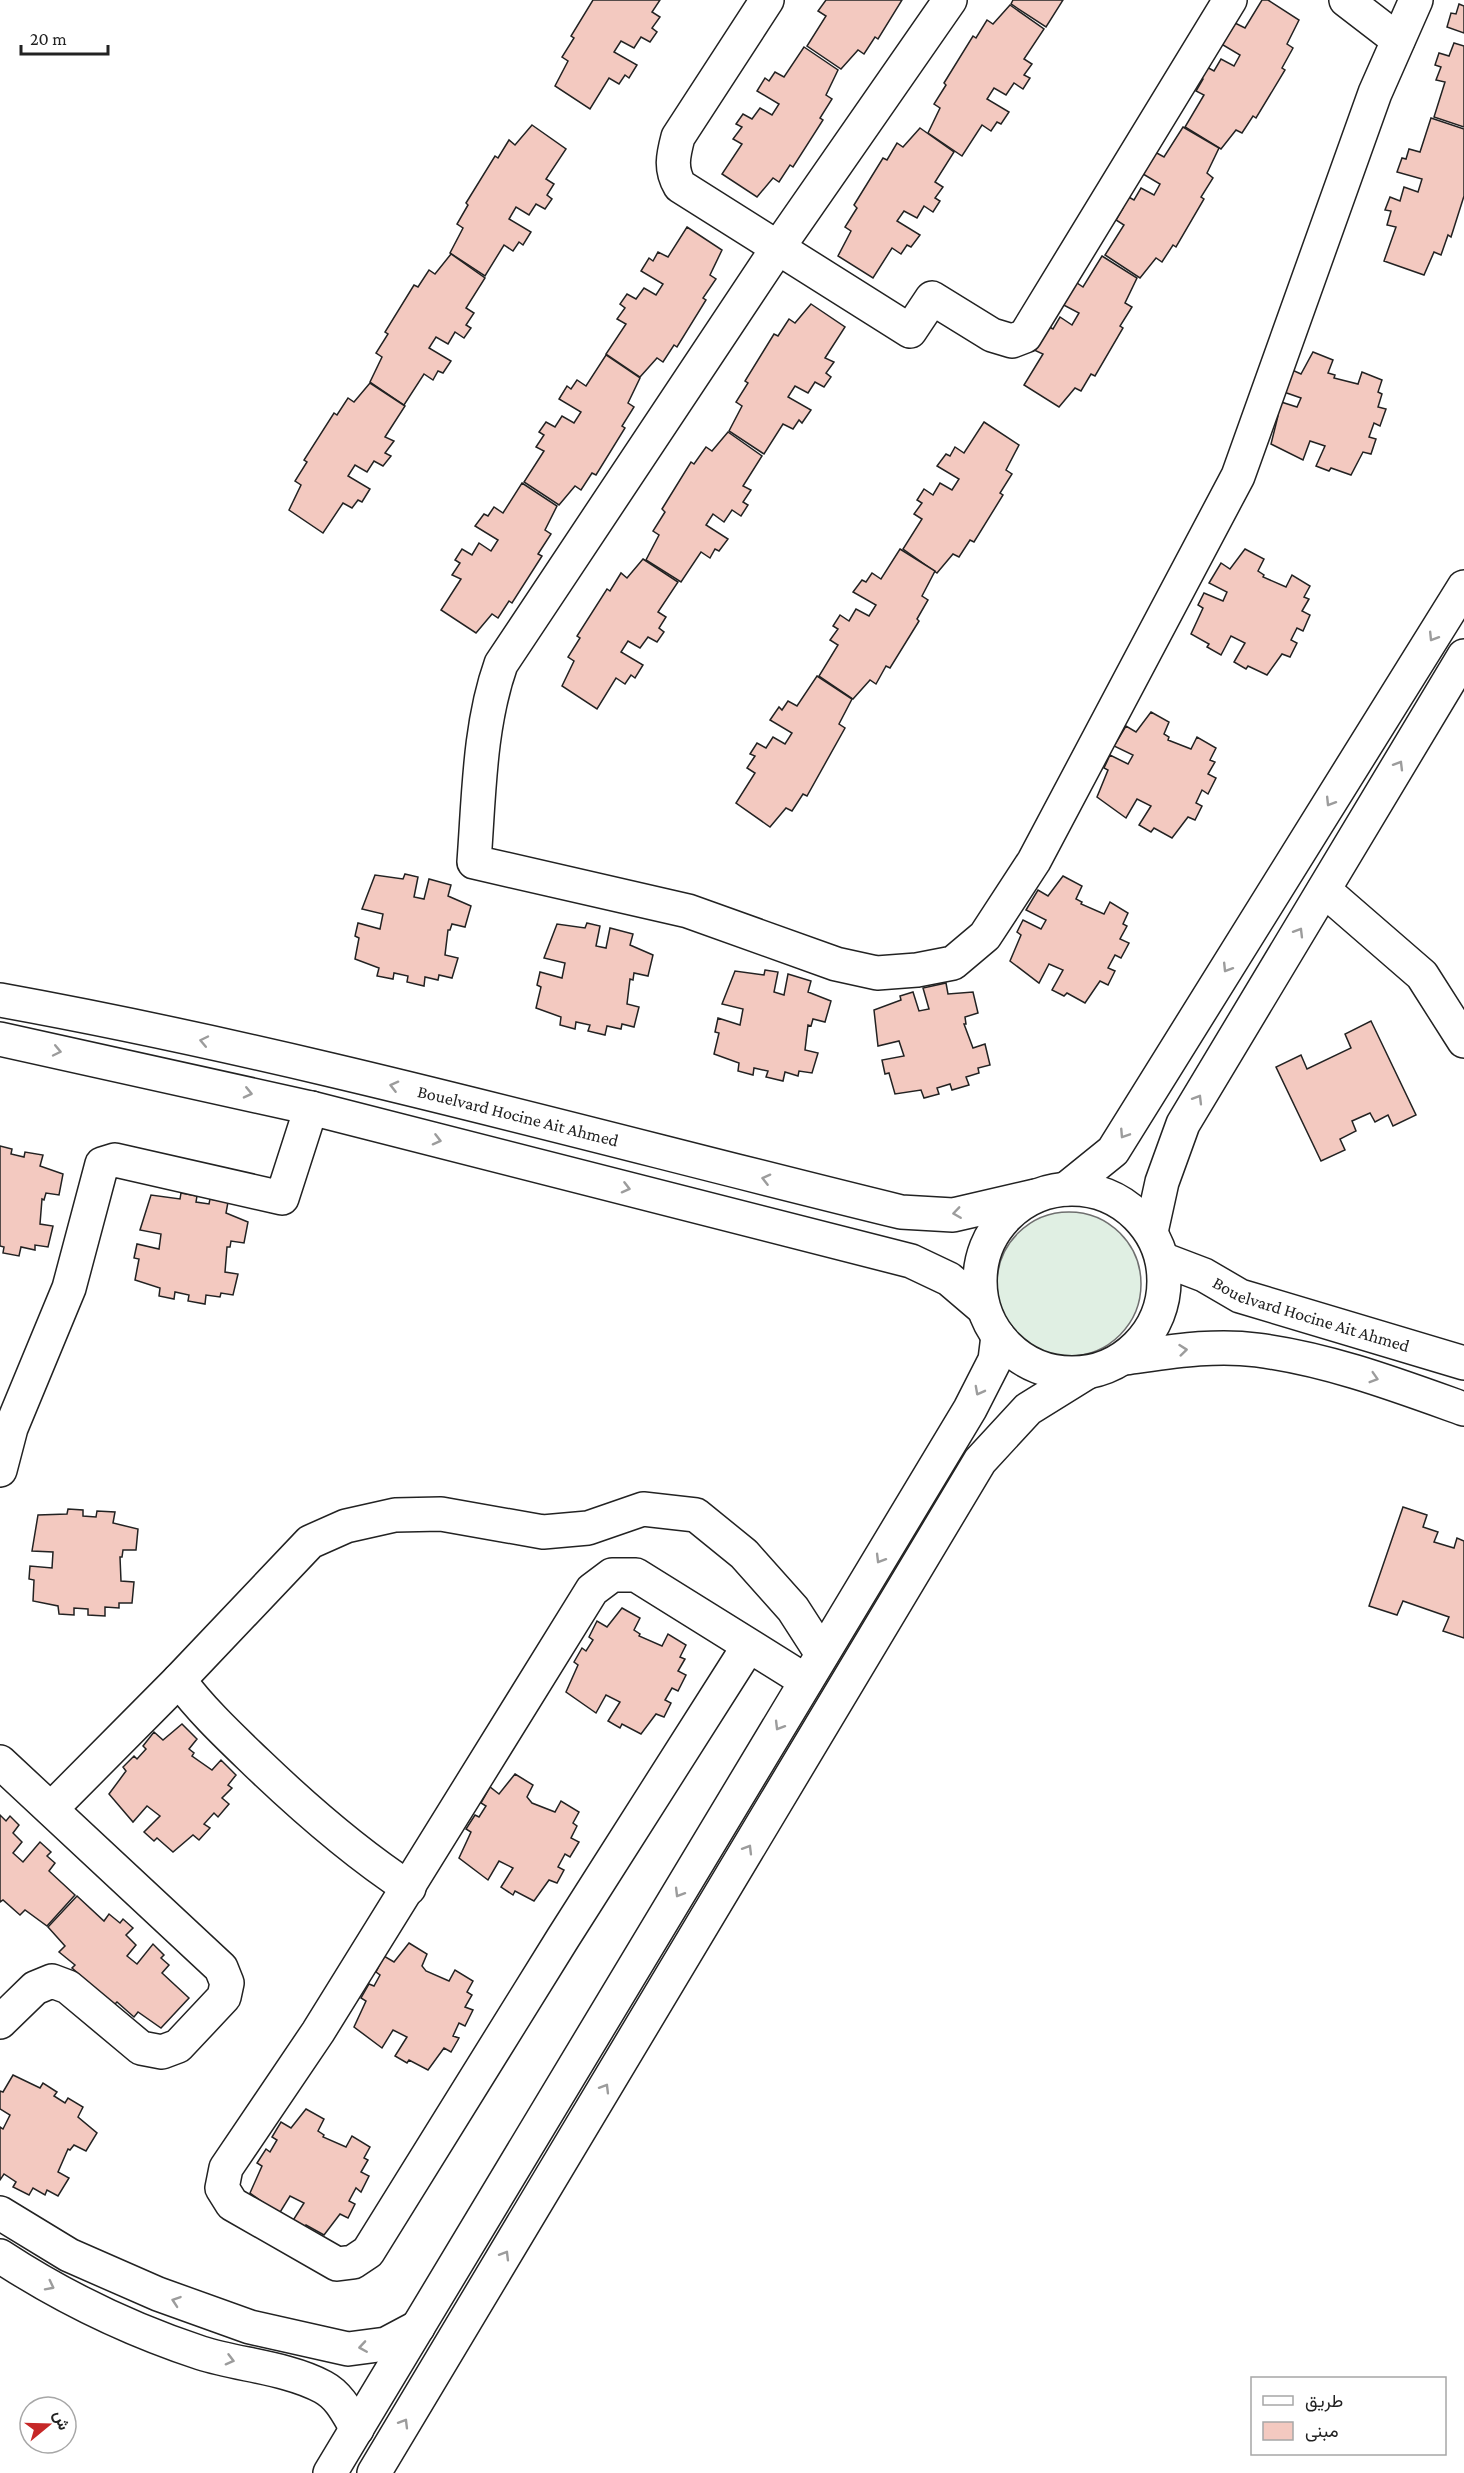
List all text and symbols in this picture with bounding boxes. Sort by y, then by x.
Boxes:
scale bar [21,18,108,56]
text: 20 m [30,29,67,49]
one-way arrow [1429,631,1441,641]
one-way arrow [1391,761,1403,771]
one-way arrow [1326,796,1338,806]
one-way arrow [1291,928,1303,938]
one-way arrow [1223,962,1235,972]
one-way arrow [199,1035,209,1048]
one-way arrow [52,1043,62,1056]
one-way arrow [389,1081,399,1094]
street label: Bouelvard Hocine Ait Ahmed [416,1081,621,1151]
one-way arrow [242,1086,252,1099]
one-way arrow [1191,1095,1202,1105]
one-way arrow [1121,1127,1132,1138]
one-way arrow [432,1132,442,1145]
one-way arrow [762,1174,772,1187]
one-way arrow [621,1181,631,1194]
one-way arrow [952,1207,962,1219]
street label: Bouelvard Hocine Ait Ahmed [1209,1272,1413,1356]
one-way arrow [1178,1344,1187,1357]
one-way arrow [1368,1371,1379,1383]
one-way arrow [975,1385,986,1395]
one-way arrow [875,1553,887,1563]
one-way arrow [775,1720,787,1730]
one-way arrow [741,1845,752,1855]
one-way arrow [674,1887,686,1897]
one-way arrow [597,2084,609,2094]
one-way arrow [497,2251,509,2261]
one-way arrow [44,2279,55,2290]
one-way arrow [171,2295,182,2308]
one-way arrow [359,2340,369,2353]
one-way arrow [225,2353,235,2366]
legend [1251,2377,1446,2455]
text: طريق [1305,2391,1343,2412]
north arrow [18,2395,78,2455]
text: ش [50,2408,73,2432]
one-way arrow [397,2419,409,2429]
text: مبنى [1305,2421,1339,2442]

